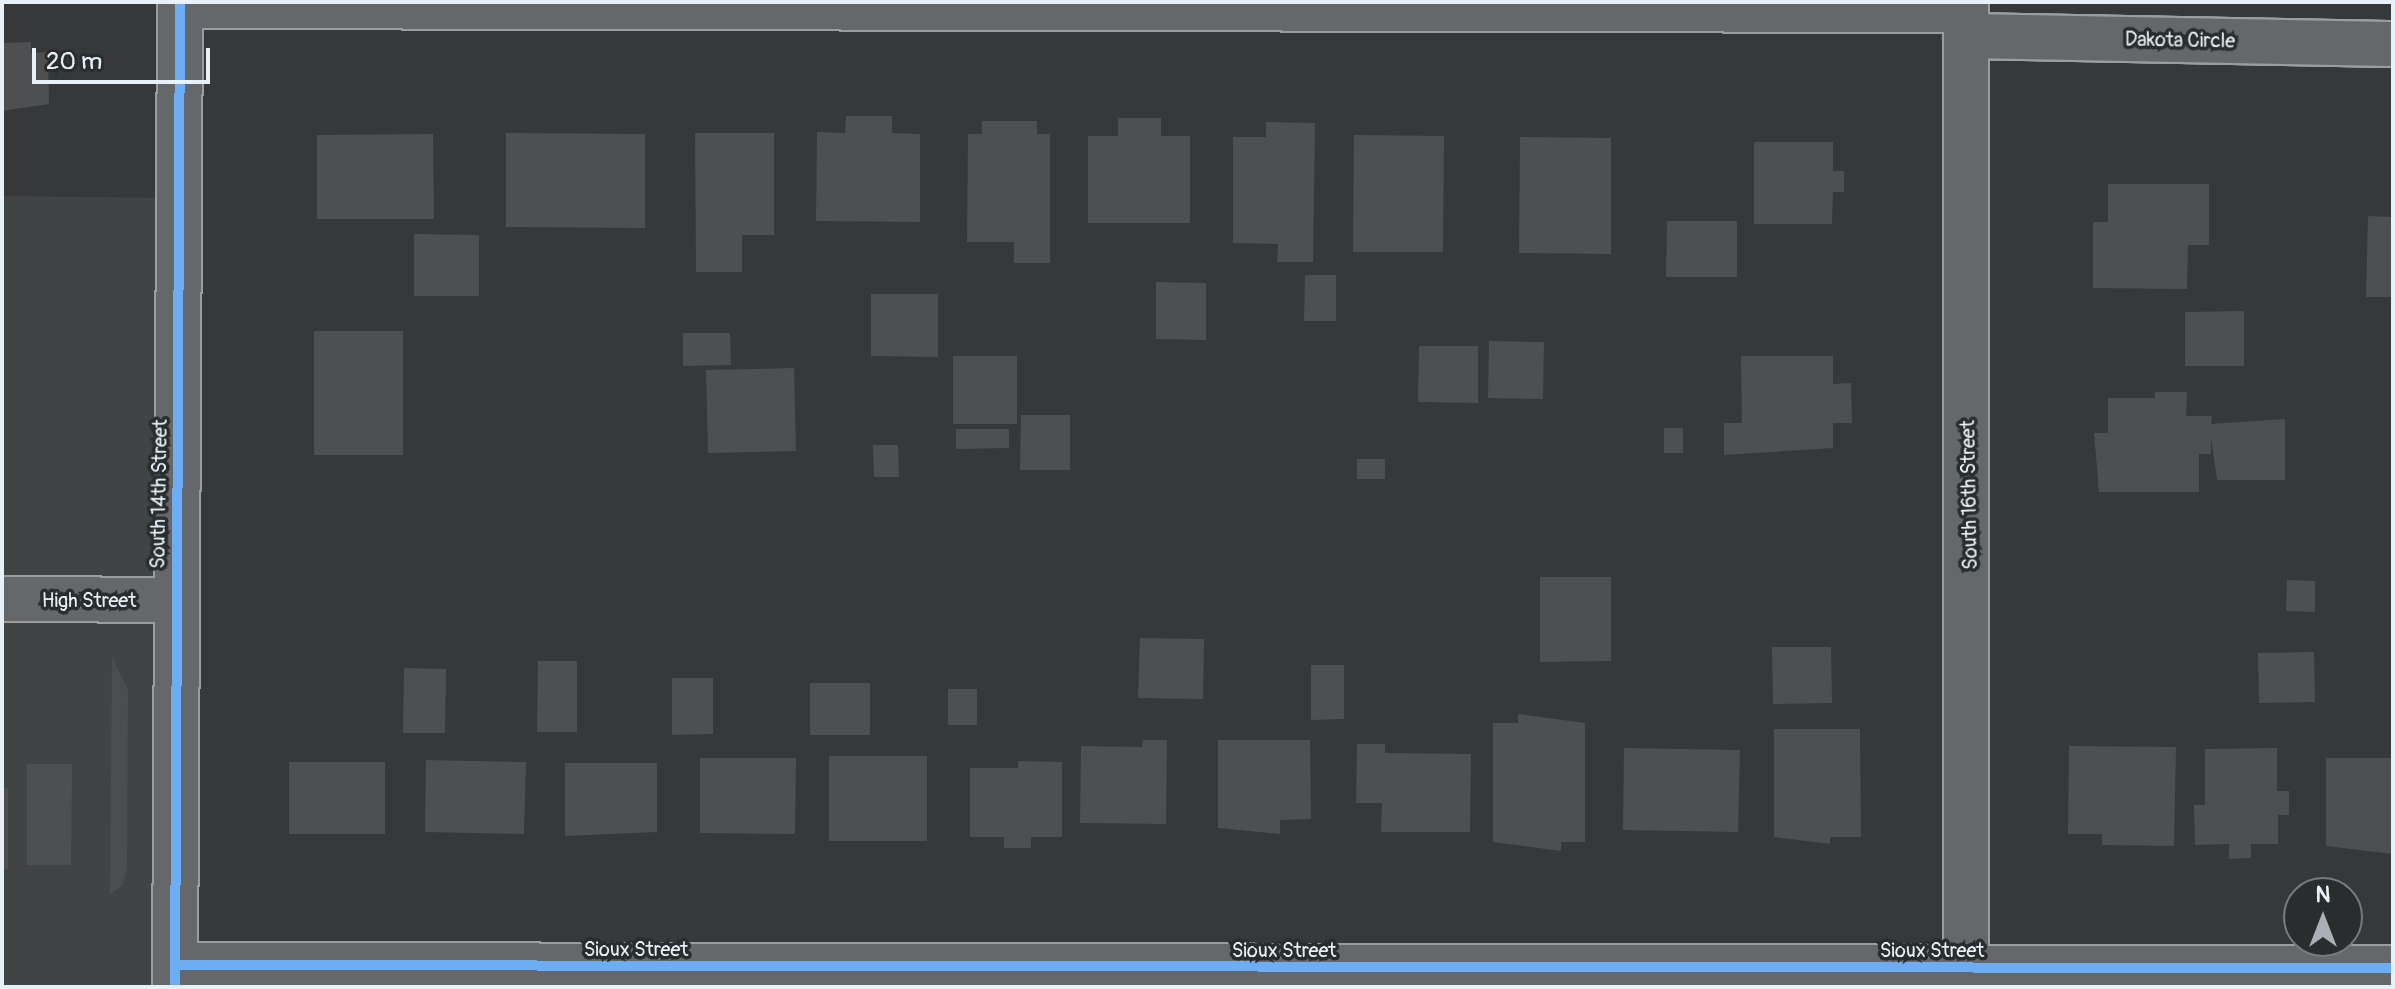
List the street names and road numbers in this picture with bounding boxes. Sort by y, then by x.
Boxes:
street label: Dakota Circle [2125,27,2235,53]
street label: South 14th Street [146,419,172,569]
street label: South 16th Street [1956,420,1982,570]
street label: High Street [42,588,136,612]
street label: Sioux Street [584,937,688,961]
street label: Sioux Street [1232,938,1336,962]
street label: Sioux Street [1880,938,1984,962]

